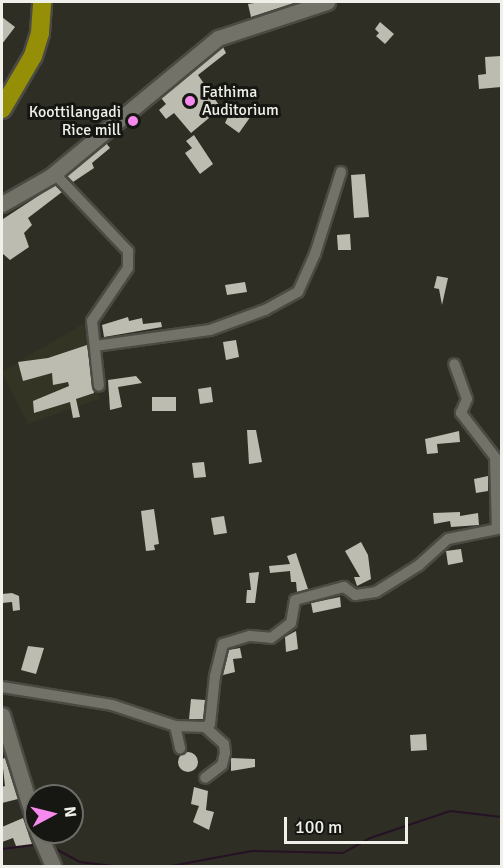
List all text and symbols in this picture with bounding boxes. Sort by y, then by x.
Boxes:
place label: Fathima Auditorium [202,82,279,120]
marker: Fathima Auditorium [183,94,197,108]
place label: Koottilangadi Rice mill [29,102,121,140]
marker: Koottilangadi Rice mill [126,114,140,128]
north arrow [24,784,84,844]
text: N [59,805,80,819]
scale bar [287,805,412,843]
text: 100 m [295,816,342,838]

